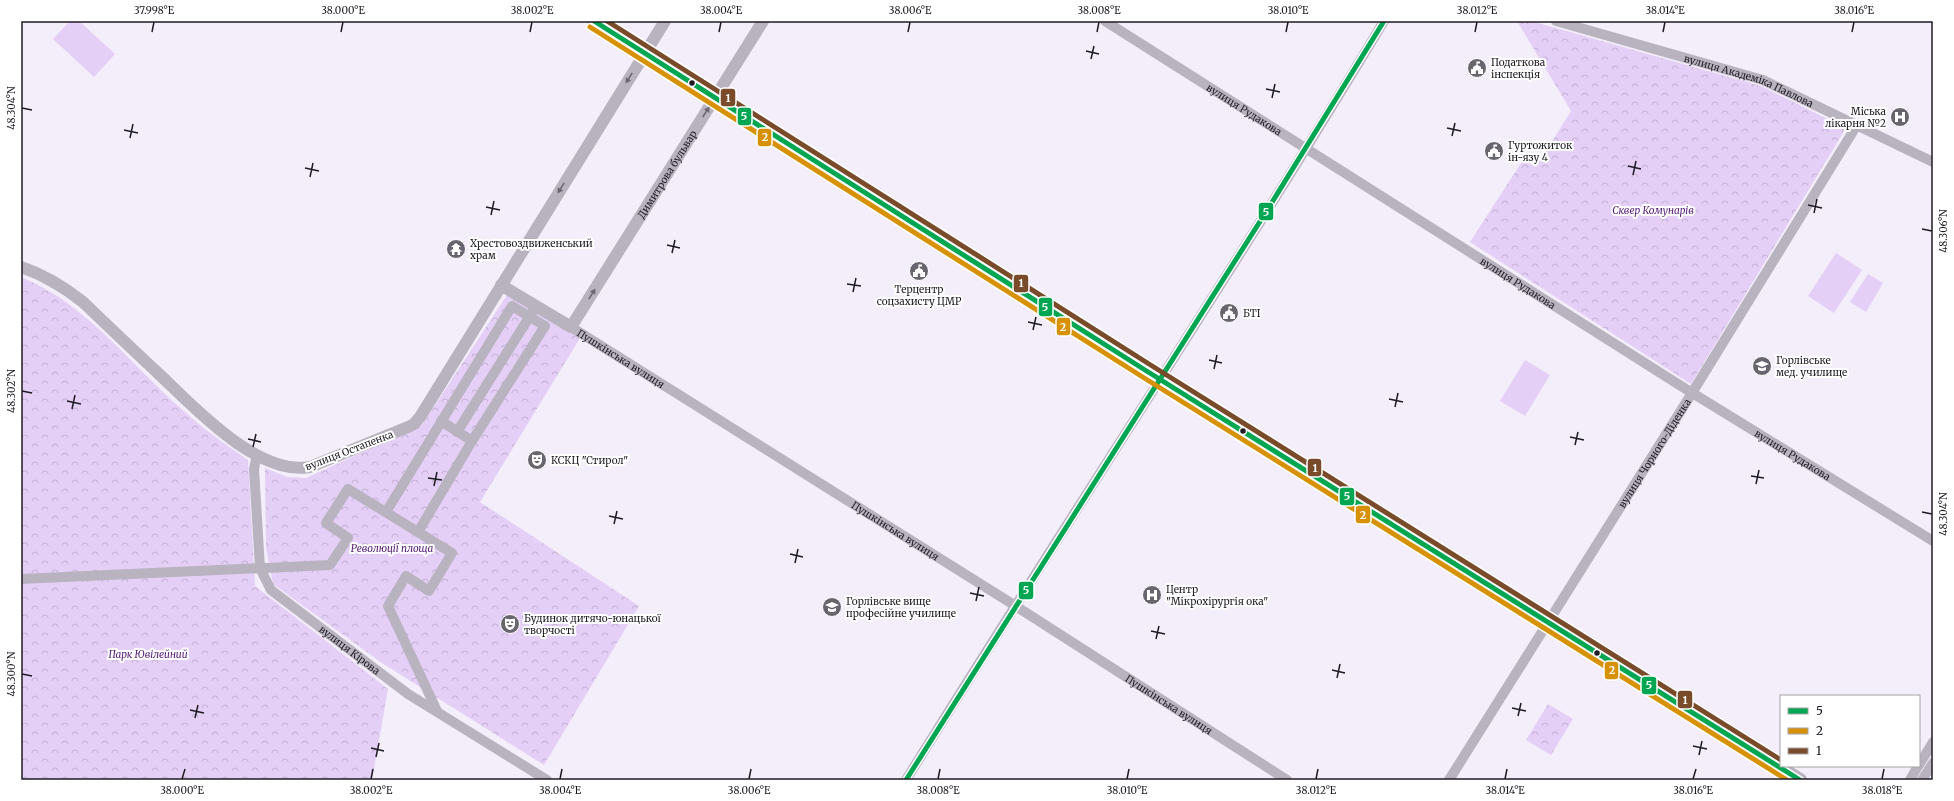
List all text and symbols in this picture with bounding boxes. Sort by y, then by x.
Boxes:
text: 37.998°E [134,4,175,17]
text: 38.000°E [321,4,365,17]
text: 38.002°E [511,4,554,17]
text: 38.004°E [700,4,743,17]
text: 38.006°E [889,4,932,17]
text: 38.008°E [1077,4,1121,17]
text: 38.010°E [1268,4,1309,17]
text: 38.012°E [1457,4,1498,17]
text: 38.014°E [1645,4,1685,17]
text: 38.016°E [1834,4,1874,17]
street label: вулиця Академіка Павлова [1682,52,1816,111]
place label: Податкова інспекція [1491,56,1546,81]
public building icon: Податкова інспекція [1466,57,1488,79]
one-way arrow [626,72,633,84]
unlabelled marker [687,78,697,88]
street label: вулиця Рудакова [1204,81,1285,139]
text: 48.304°N [5,86,18,130]
line badge: 1 [720,88,736,107]
text: 1 [725,91,731,105]
place label: Міська лікарня №2 [1825,105,1887,130]
hospital icon: Міська лікарня №2 [1889,106,1911,128]
one-way arrow [702,107,709,118]
line badge: 5 [737,107,752,126]
text: 5 [741,109,747,123]
street label: Димитрова бульвар [635,128,700,221]
line badge: 2 [757,128,772,147]
text: 2 [762,130,769,144]
place label: Гуртожиток ін-язу 4 [1508,139,1573,164]
public building icon: Гуртожиток ін-язу 4 [1483,140,1505,162]
one-way arrow [557,182,564,194]
line badge: 5 [1258,202,1274,221]
park label: Сквер Комунарів [1612,204,1694,217]
text: 5 [1263,205,1269,219]
text: 48.306°N [1937,209,1950,253]
place label: Хрестовоздвиженський храм [470,237,593,262]
temple icon: Хрестовоздвиженський храм [445,238,467,260]
street label: вулиця Рудакова [1478,254,1558,312]
public building icon: Терцентр соцзахисту ЦМР [908,260,930,282]
line badge: 1 [1013,274,1029,293]
text: 1 [1018,276,1024,290]
place label: Терцентр соцзахисту ЦМР [877,283,962,308]
one-way arrow [588,289,596,299]
line badge: 5 [1038,297,1053,317]
text: 5 [1042,300,1048,314]
public building icon: БТІ [1218,302,1240,324]
place label: БТІ [1243,307,1261,320]
line badge: 2 [1056,317,1071,336]
text: 2 [1060,320,1067,334]
street label: Пушкінська вулиця [574,326,667,391]
place label: Горлівське мед. училище [1776,354,1847,379]
school or university icon: Горлівське мед. училище [1751,355,1773,377]
text: 48.302°N [5,369,18,413]
street label: вулиця Чорного-Діденка [1616,396,1694,510]
unlabelled marker [1238,426,1248,436]
street label: вулиця Остапенка [303,427,396,473]
street label: вулиця Рудакова [1752,427,1833,484]
theatre icon: КСКЦ "Стирол" [526,449,548,471]
place label: КСКЦ "Стирол" [551,454,628,467]
line badge: 1 [1307,458,1322,477]
text: 1 [1312,461,1318,475]
line badge: 5 [1339,487,1355,506]
text: 5 [1344,489,1350,503]
text: 48.304°N [1937,492,1950,536]
street label: Пушкінська вулиця [849,499,941,563]
line badge: 2 [1355,505,1371,524]
text: 2 [1360,508,1367,522]
park label: Революції площа [351,542,433,555]
line badge: 5 [1018,581,1034,600]
text: 5 [1023,583,1029,597]
place label: Центр "Мікрохірургія ока" [1166,583,1268,608]
hospital icon: Центр "Мікрохірургія ока" [1141,584,1163,606]
place label: Горлівське вище професійне училище [846,595,956,620]
school or university icon: Горлівське вище професійне училище [821,596,843,618]
place label: Будинок дитячо-юнацької творчості [524,612,662,637]
theatre icon: Будинок дитячо-юнацької творчості [499,613,521,635]
street label: вулиця Кірова [316,623,383,678]
park label: Парк Ювілейний [108,648,188,661]
unlabelled marker [1592,648,1602,658]
text: 48.300°N [5,651,18,696]
line badge: 2 [1604,661,1619,680]
text: 2 [1609,663,1616,677]
street label: Пушкінська вулиця [1123,672,1215,737]
line badge: 5 [1641,676,1657,695]
text: 5 [1646,678,1652,692]
line badge: 1 [1677,690,1693,709]
text: 1 [1682,693,1688,707]
legend [1780,695,1920,767]
text: 5 [1816,703,1823,718]
text: 2 [1816,723,1823,738]
text: 1 [1816,743,1822,758]
text: 38.000°E [160,784,204,797]
text: 38.002°E [350,784,393,797]
text: 38.004°E [539,784,582,797]
text: 38.006°E [728,784,771,797]
text: 38.008°E [916,784,960,797]
text: 38.010°E [1107,784,1148,797]
text: 38.012°E [1296,784,1337,797]
text: 38.014°E [1485,784,1525,797]
text: 38.016°E [1673,784,1713,797]
text: 38.018°E [1862,784,1903,797]

